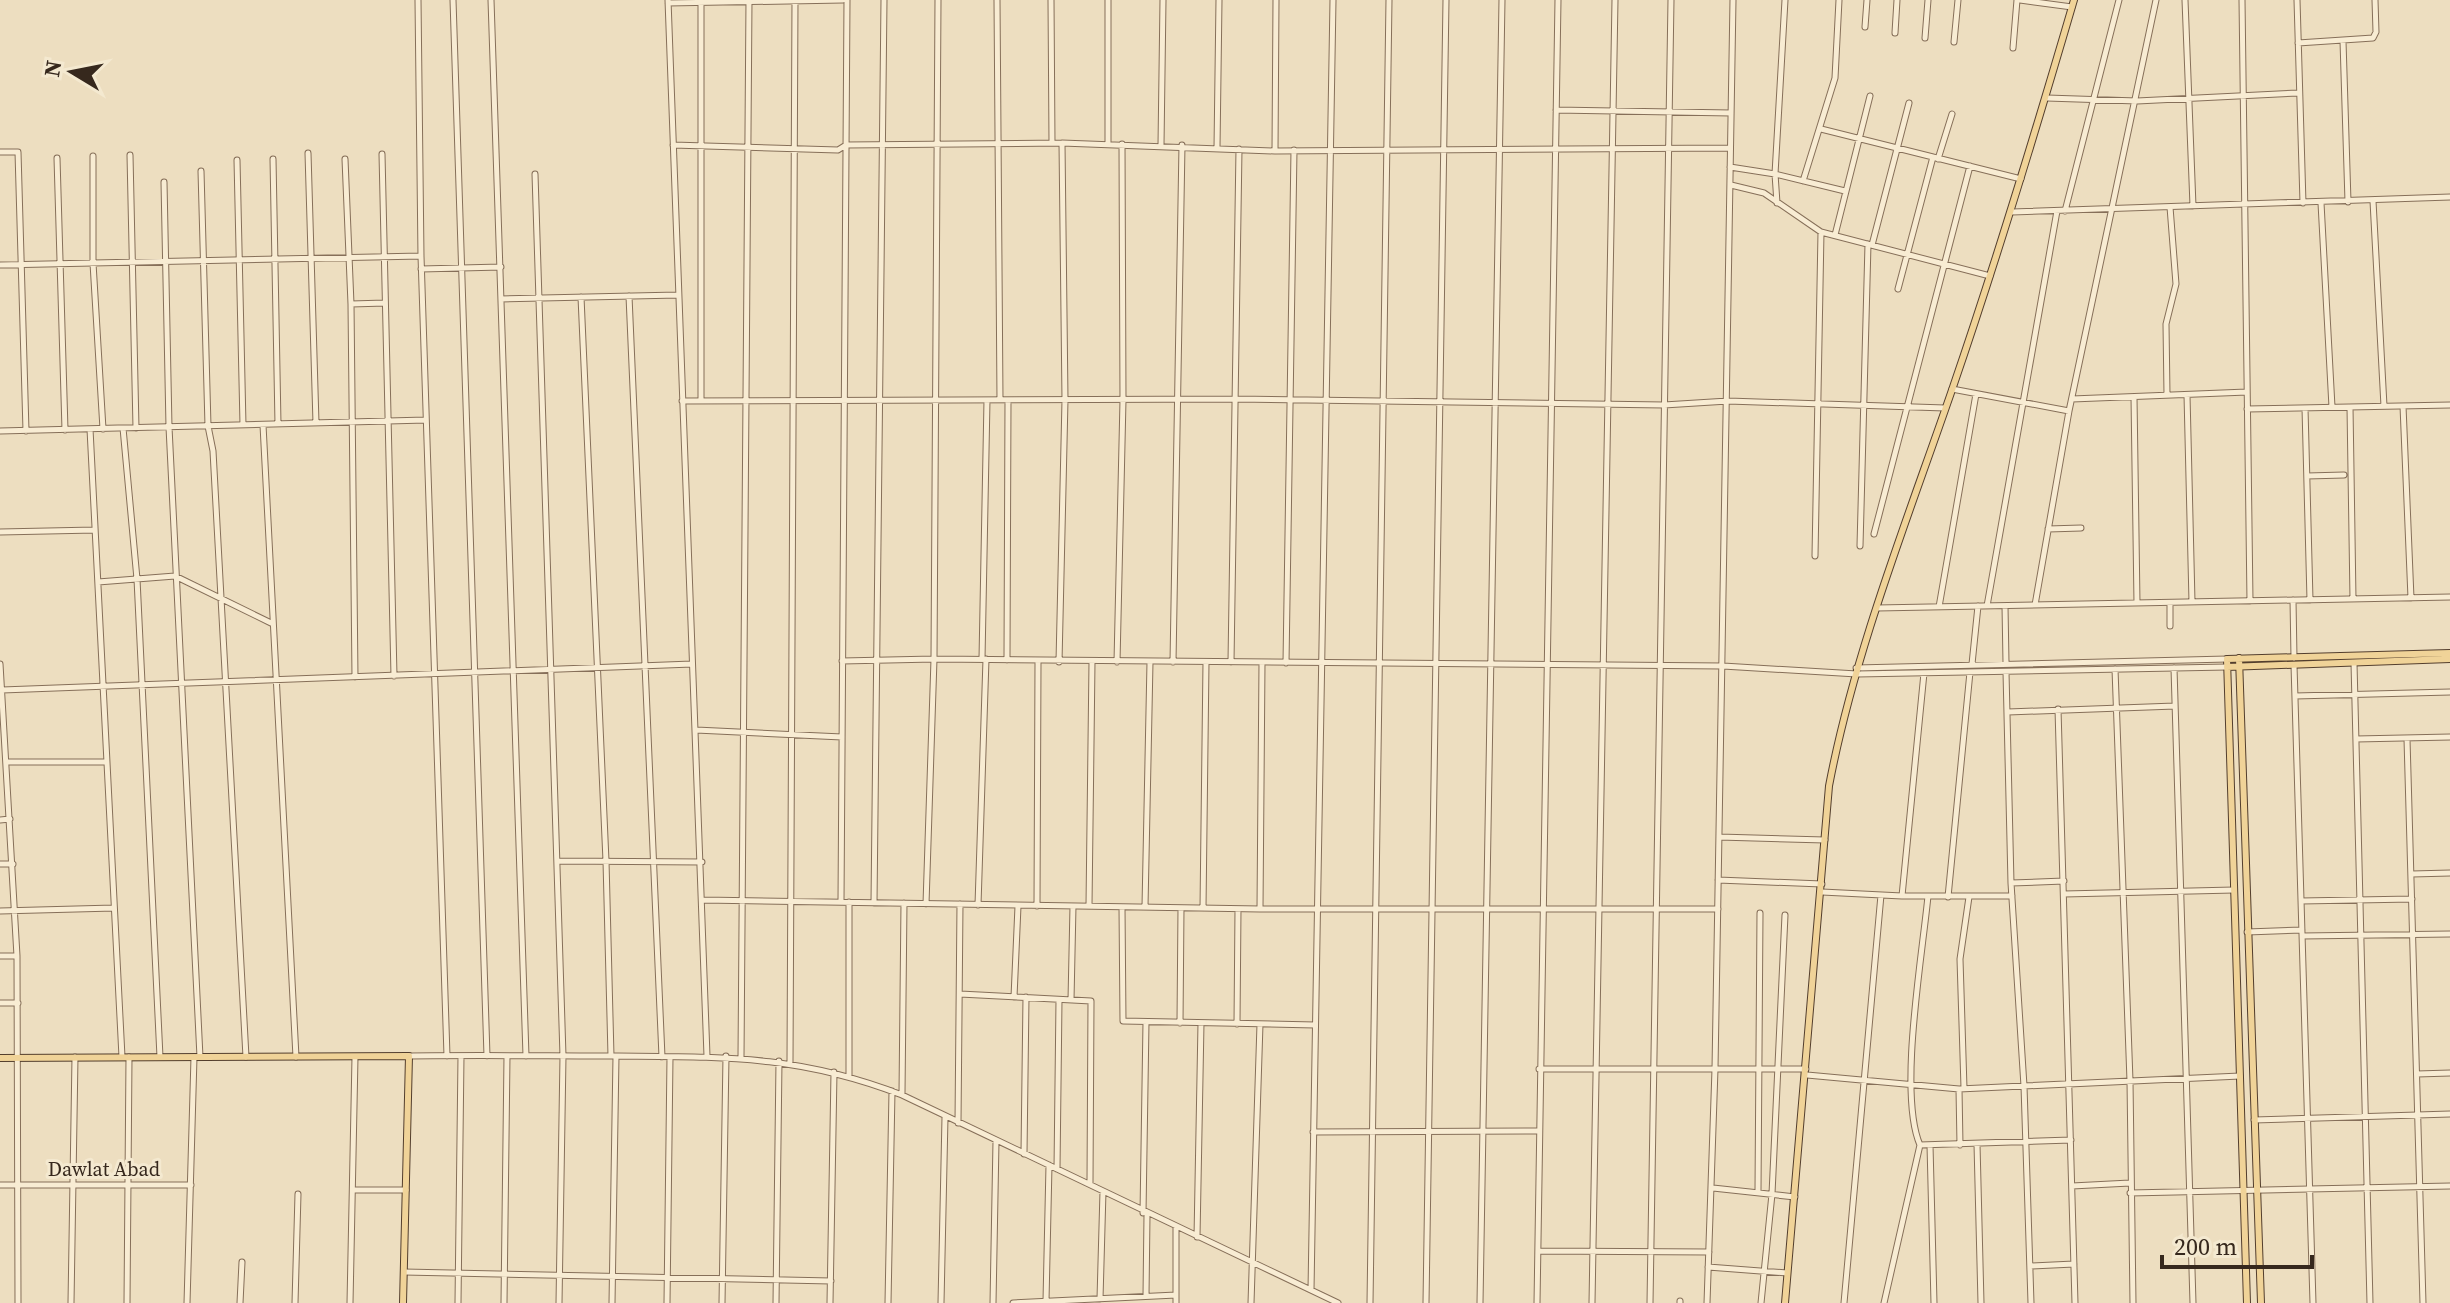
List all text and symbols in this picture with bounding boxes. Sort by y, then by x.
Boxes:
north arrow [32,32,112,112]
text: N [36,58,68,79]
street label: Dawlat Abad [48,1155,161,1183]
scale bar [2162,1219,2312,1269]
text: 200 m [2174,1230,2237,1263]

